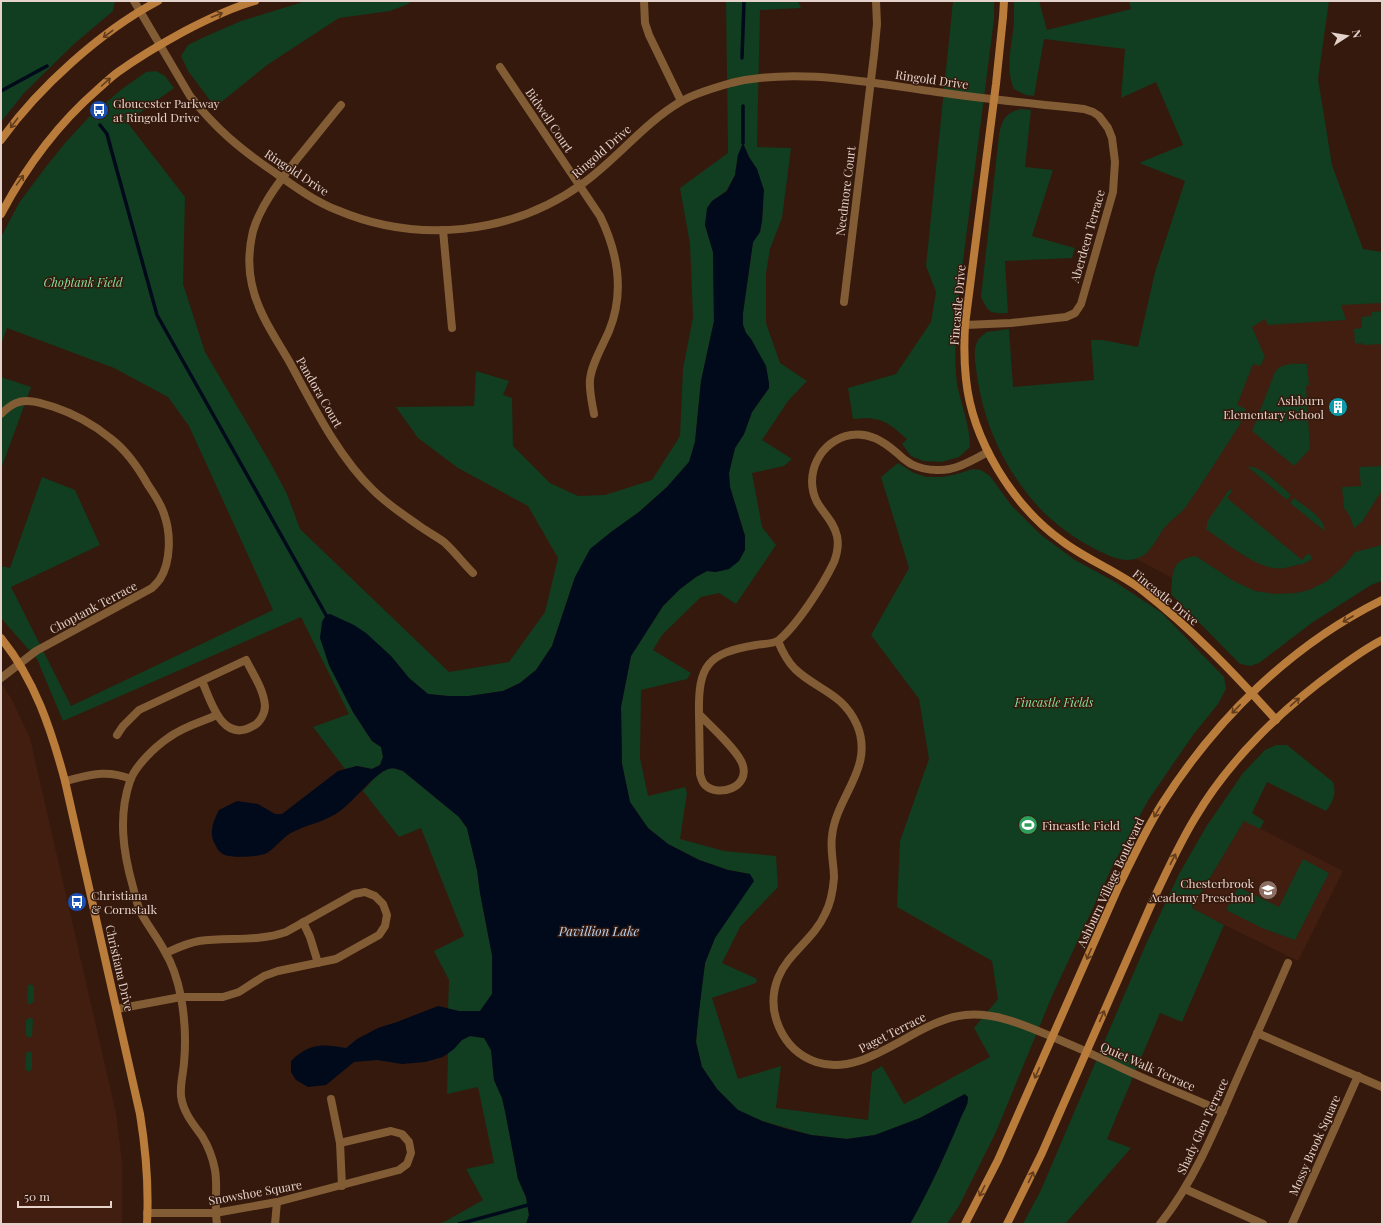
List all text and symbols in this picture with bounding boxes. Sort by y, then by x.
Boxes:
one-way arrow [210,11,222,19]
north arrow [1327,16,1367,56]
text: N [1349,28,1365,39]
one-way arrow [103,30,114,38]
street label: Ringold Drive [894,66,970,92]
one-way arrow [100,78,111,87]
street label: Bidwell Court [523,85,578,156]
place label: Gloucester Parkway at Ringold Drive [113,95,220,125]
bus stop icon: Gloucester Parkway at Ringold Drive [88,99,110,121]
one-way arrow [10,117,18,128]
street label: Ringold Drive [568,121,634,181]
street label: Ringold Drive [262,145,332,199]
street label: Needmore Court [832,145,859,237]
one-way arrow [16,174,24,185]
street label: Aberdeen Terrace [1066,188,1108,285]
street label: Fincastle Drive [946,264,968,346]
park label: Choptank Field [44,274,123,290]
street label: Pandora Court [293,354,347,431]
place label: Ashburn Elementary School [1223,392,1325,422]
building icon: Ashburn Elementary School [1327,396,1349,418]
street label: Fincastle Drive [1130,565,1202,629]
street label: Choptank Terrace [46,577,140,637]
one-way arrow [1342,616,1354,624]
park label: Fincastle Fields [1014,694,1094,710]
one-way arrow [1290,698,1300,707]
one-way arrow [1231,704,1241,714]
one-way arrow [1153,806,1161,818]
sports icon: Fincastle Field [1017,814,1039,836]
street label: Ashburn Village Boulevard [1072,814,1147,951]
place label: Fincastle Field [1042,817,1120,833]
one-way arrow [1170,853,1177,865]
place label: Chesterbrook Academy Preschool [1148,875,1255,905]
school or university icon: Chesterbrook Academy Preschool [1257,879,1279,901]
place label: Christiana & Cornstalk [91,887,157,917]
bus stop icon: Christiana & Cornstalk [66,891,88,913]
water label: Pavillion Lake [558,922,640,939]
street label: Christiana Drive [102,923,138,1013]
one-way arrow [1085,948,1092,960]
street label: Paget Terrace [856,1008,928,1056]
one-way arrow [1099,1010,1106,1022]
street label: Quiet Walk Terrace [1098,1038,1198,1094]
one-way arrow [1033,1066,1040,1078]
street label: Shady Glen Terrace [1173,1075,1231,1177]
street label: Mossy Brook Square [1285,1092,1343,1198]
one-way arrow [1028,1171,1035,1183]
street label: Snowshoe Square [207,1176,303,1208]
scale bar [18,1183,111,1209]
one-way arrow [978,1185,986,1197]
text: 50 m [24,1188,50,1204]

